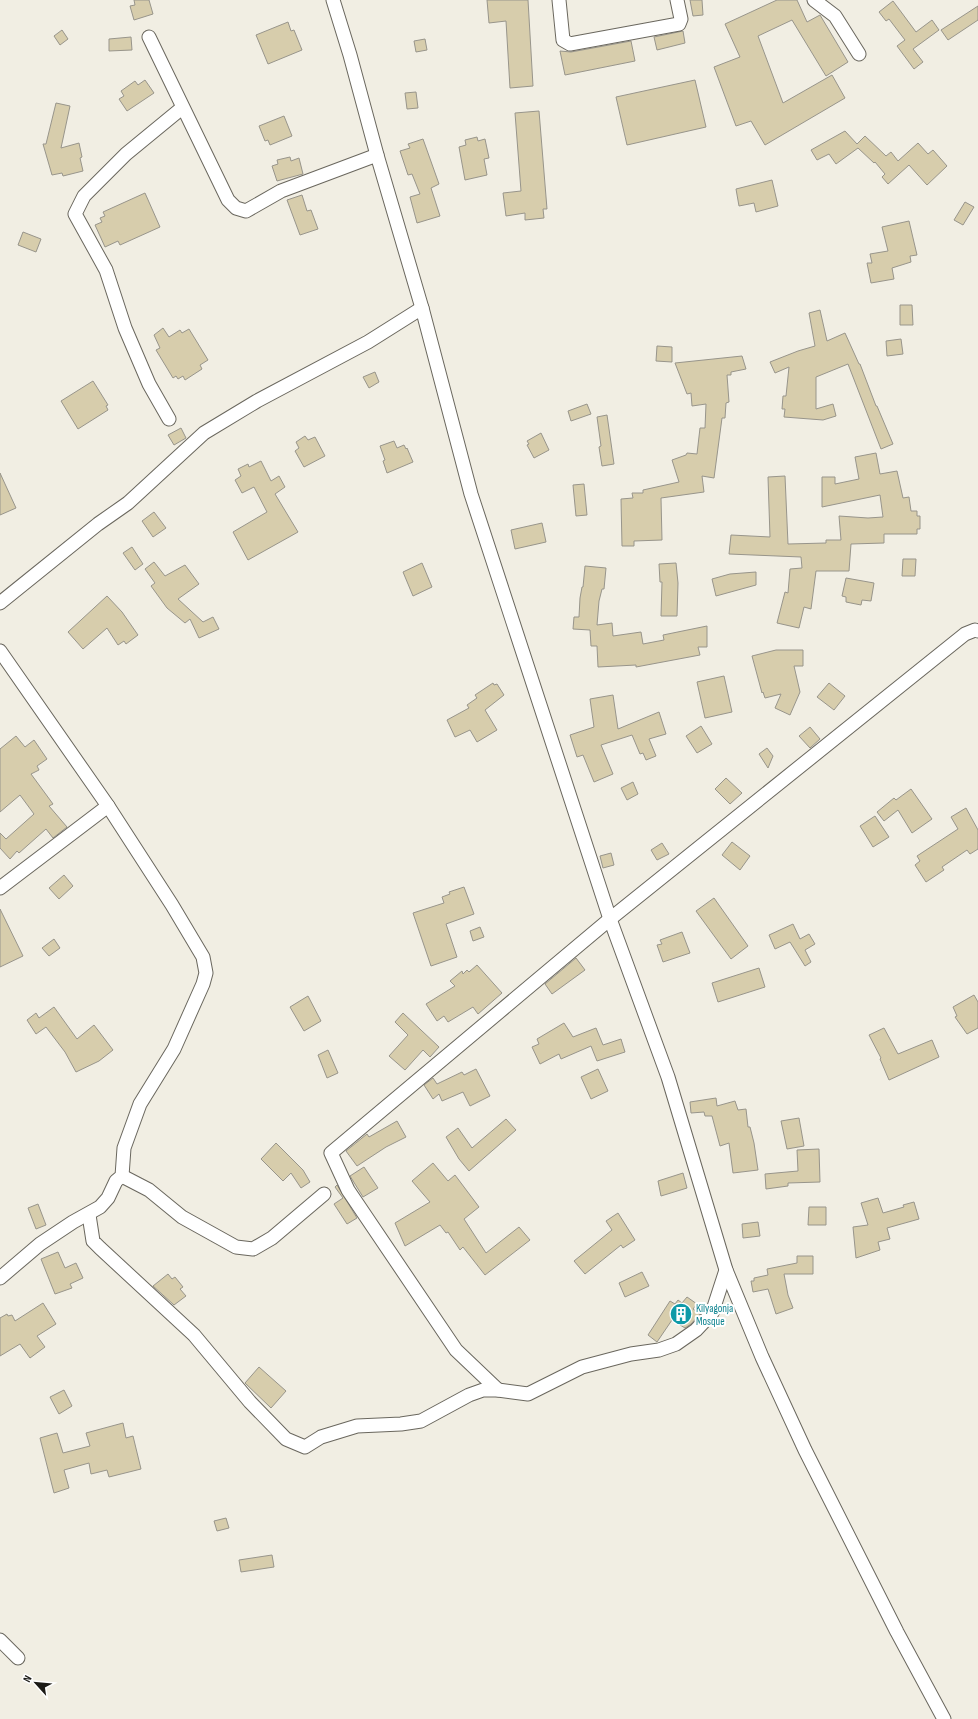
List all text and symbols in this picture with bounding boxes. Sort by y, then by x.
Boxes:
building icon: Kilyagonja Mosque [668,1301,694,1327]
place label: Kilyagonja Mosque [696,1302,733,1328]
north arrow [16,1663,56,1703]
text: N [20,1673,35,1684]

